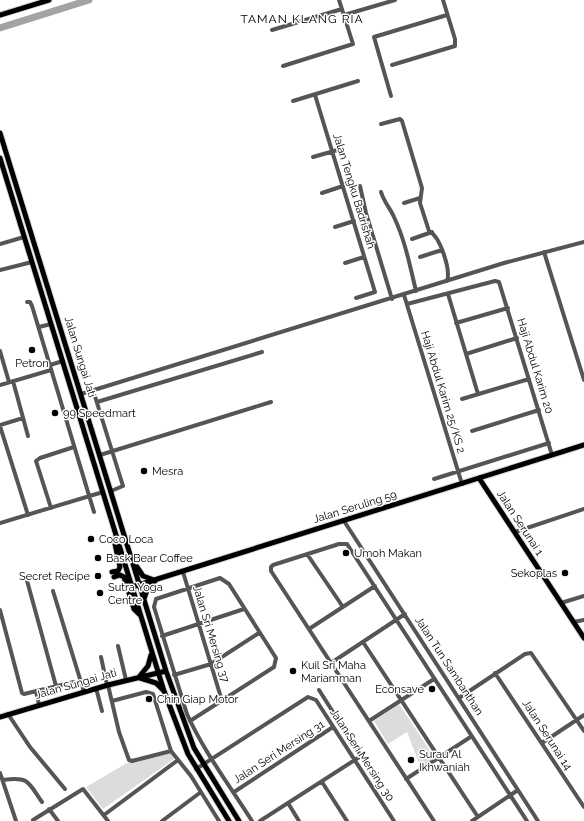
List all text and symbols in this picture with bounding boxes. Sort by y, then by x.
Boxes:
district label: TAMAN KLANG RIA [240,12,364,26]
street label: Jalan Tengku Badrishah [330,132,378,250]
street label: Jalan Sungai Jati [62,315,98,399]
street label: Haji Abdul Karim 20 [514,317,556,416]
street label: Haji Abdul Karim 25/KS 2 [418,329,468,455]
marker: Petron [27,345,37,355]
place label: Petron [15,357,49,370]
place label: 99 Speedmart [63,407,136,420]
marker: 99 Speedmart [50,408,60,418]
place label: Mesra [152,465,183,478]
marker: Mesra [139,466,149,476]
street label: Jalan Seruling 59 [312,488,398,526]
street label: Jalan Serunai 1 [494,488,546,558]
place label: Coco Loca [99,533,153,546]
marker: Coco Loca [86,534,96,544]
place label: Umoh Makan [354,547,422,560]
marker: Umoh Makan [341,548,351,558]
place label: Bask Bear Coffee [106,552,193,565]
marker: Bask Bear Coffee [93,553,103,563]
place label: Sekoplas [511,567,557,580]
marker: Sekoplas [560,568,570,578]
place label: Secret Recipe [19,570,91,583]
marker: Secret Recipe [93,571,103,581]
place label: Sutra Yoga Centre [108,581,163,607]
street label: Jalan Sri Mersing 37 [190,584,232,684]
marker: Sutra Yoga Centre [95,588,105,598]
street label: Jalan Tun Sambanthan [412,614,486,718]
place label: Kuil Sri Maha Mariamman [301,659,366,685]
street label: Jalan Sungai Jati [34,666,118,702]
marker: Kuil Sri Maha Mariamman [288,666,298,676]
place label: Econsave [375,683,425,696]
marker: Econsave [427,684,437,694]
place label: Chin Giap Motor [157,693,239,706]
marker: Chin Giap Motor [144,694,154,704]
street label: Jalan Serunai 14 [519,697,575,773]
street label: Jalan Seri Mersing 30 [327,706,397,804]
street label: Jalan Seri Mersing 31 [231,718,327,786]
place label: Surau Al Ikhwaniah [419,748,470,774]
marker: Surau Al Ikhwaniah [406,755,416,765]

